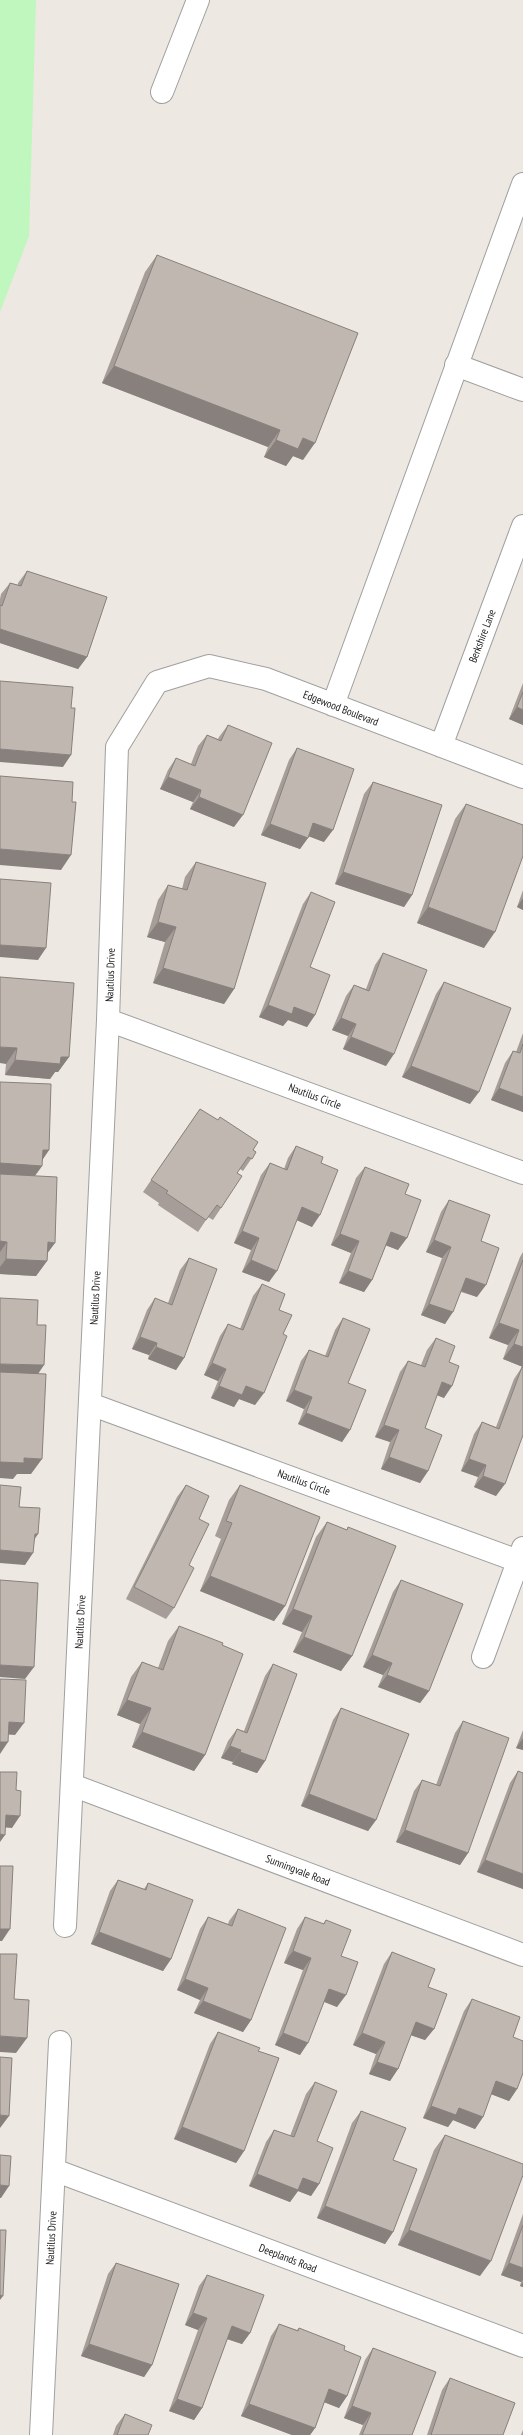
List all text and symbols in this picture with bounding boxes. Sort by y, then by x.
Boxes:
street label: Berkshire Lane [465,607,499,665]
street label: Edgewood Boulevard [301,687,381,729]
street label: Nautilus Drive [102,947,118,1002]
street label: Nautilus Circle [287,1080,344,1112]
street label: Nautilus Drive [87,1270,103,1325]
street label: Nautilus Circle [276,1466,333,1498]
street label: Nautilus Drive [72,1594,88,1649]
street label: Sunningvale Road [264,1851,332,1889]
street label: Nautilus Drive [43,2210,59,2265]
street label: Deeplands Road [257,2241,319,2276]

